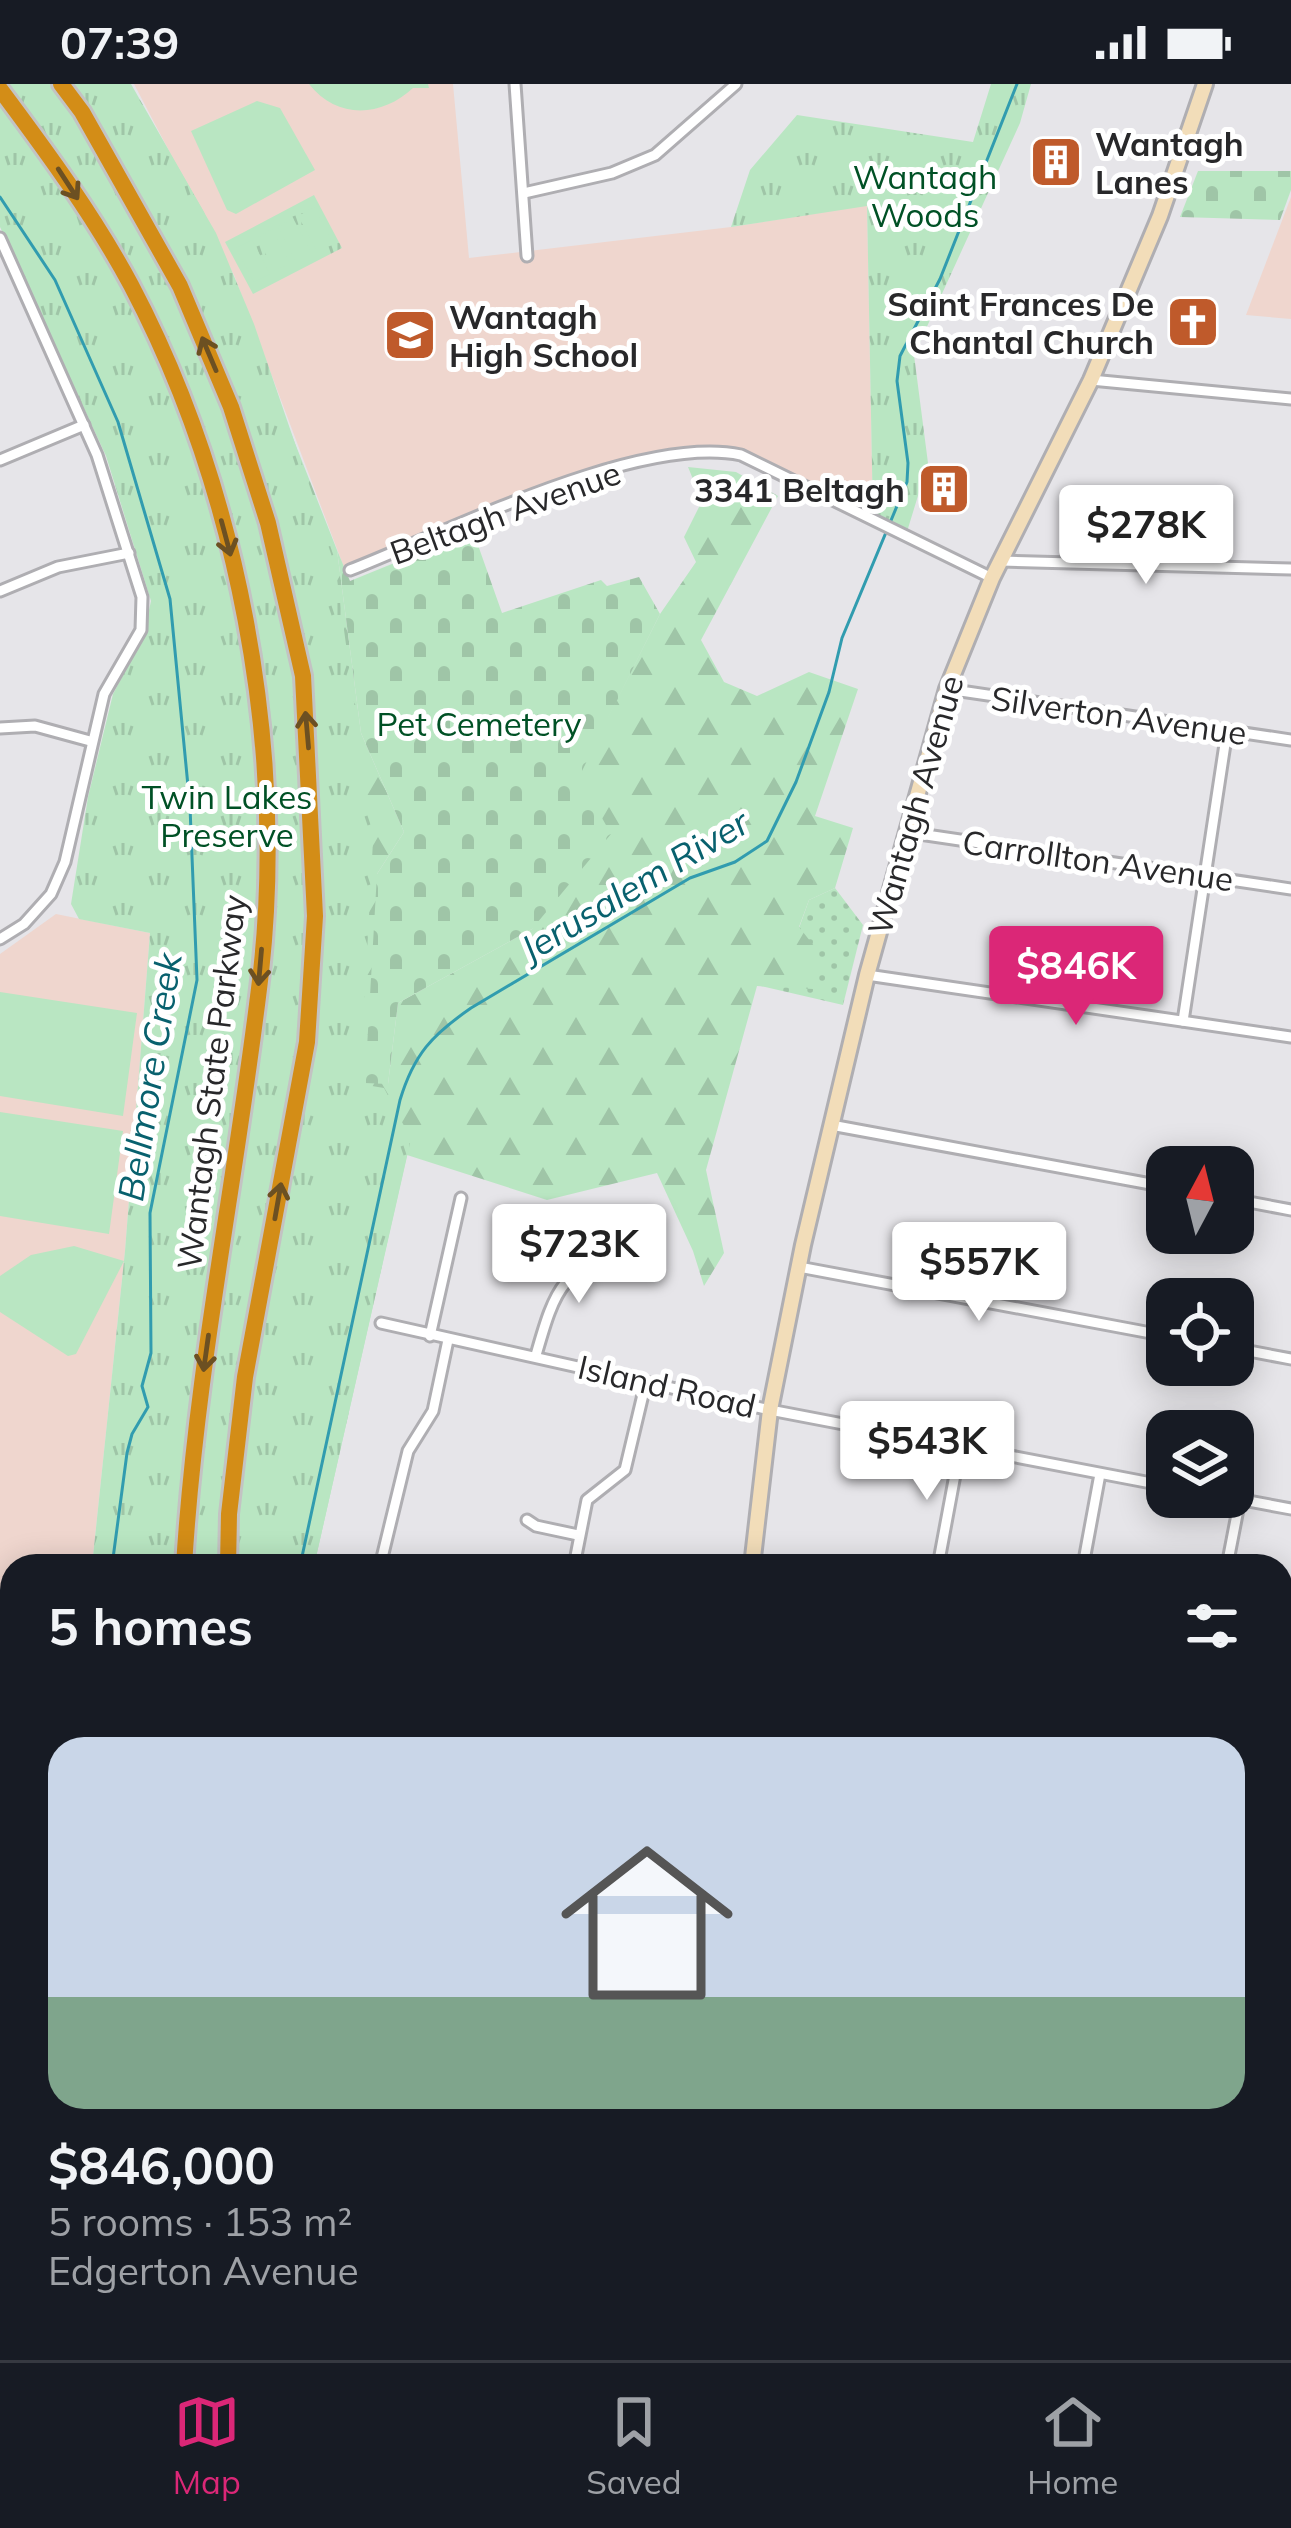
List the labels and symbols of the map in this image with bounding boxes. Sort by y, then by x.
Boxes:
place label: Wantagh Lanes [1095,123,1244,202]
building icon: Wantagh Lanes [1028,134,1084,190]
park label: Wantagh Woods [853,156,997,235]
one-way arrow [56,166,81,200]
place label: Saint Frances De Chantal Church [887,283,1154,362]
church icon: Saint Frances De Chantal Church [1165,294,1221,350]
place label: Wantagh High School [449,296,638,375]
school or university icon: Wantagh High School [382,307,438,363]
one-way arrow [197,337,218,374]
street label: Beltagh Avenue [384,451,626,573]
building icon: 3341 Beltagh [916,461,972,517]
place label: 3341 Beltagh [694,469,905,510]
pin: $278K [1062,485,1230,587]
one-way arrow [217,519,239,557]
street label: Wantagh Avenue [858,670,972,940]
street label: Silverton Avenue [989,677,1249,753]
park label: Pet Cemetery [377,703,582,744]
one-way arrow [295,711,318,750]
park label: Twin Lakes Preserve [142,776,312,855]
water label: Jerusalem River [509,798,758,972]
street label: Carrollton Avenue [960,821,1236,899]
street label: Wantagh State Parkway [168,892,254,1272]
pin: $846K [992,926,1160,1028]
one-way arrow [248,947,271,986]
water label: Bellmore Creek [107,948,191,1204]
north arrow [1146,1146,1254,1254]
one-way arrow [268,1182,290,1221]
pin: $723K [495,1204,663,1306]
pin: $557K [895,1222,1063,1324]
one-way arrow [194,1333,217,1372]
street label: Island Road [574,1346,760,1426]
pin: $543K [843,1401,1011,1503]

